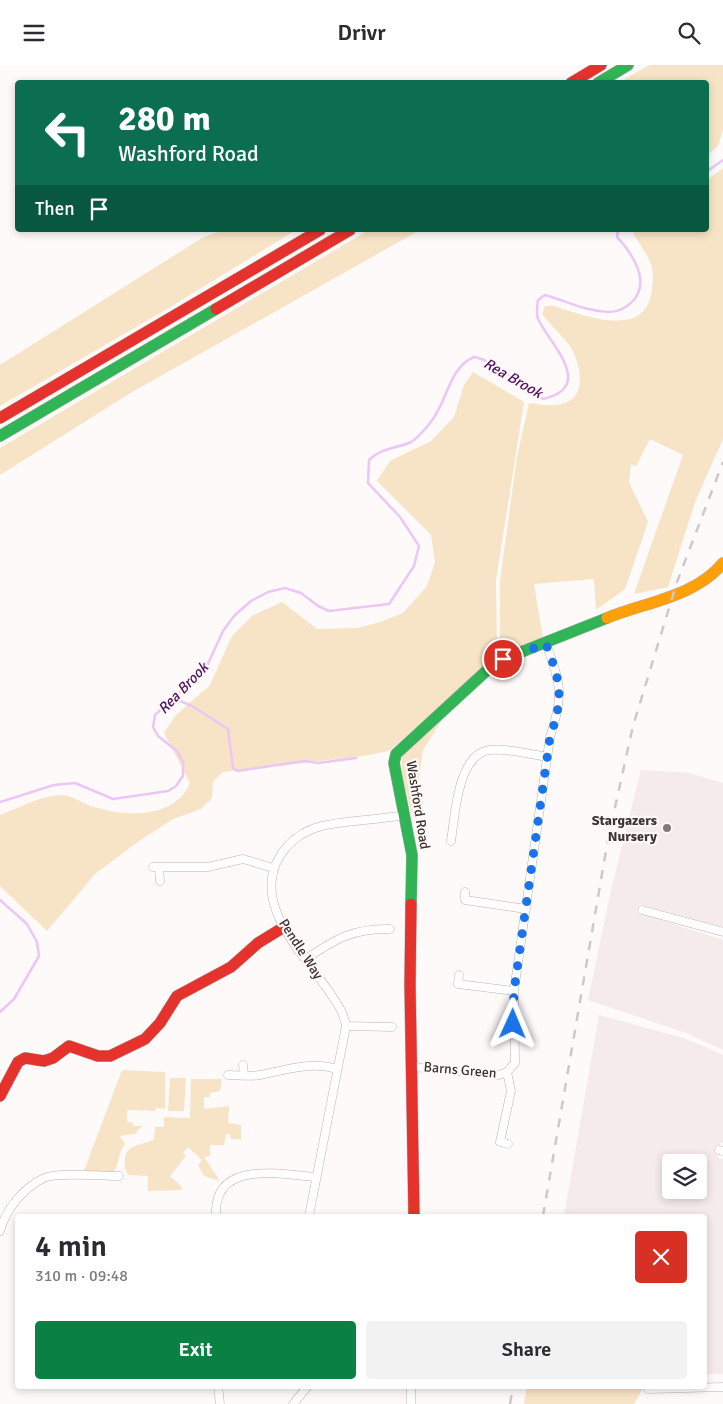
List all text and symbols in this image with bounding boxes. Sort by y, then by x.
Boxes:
icon: menu [20,19,48,47]
text: Drivr [337,19,386,46]
icon: search [675,19,703,47]
text: 280 m [118,97,211,140]
icon: left [35,100,100,165]
text: Washford Road [118,140,259,167]
icon: arrive [85,195,113,223]
text: Then [35,197,75,221]
water label: Rea Brook [481,354,547,403]
pin [482,638,524,680]
icon: arrive [489,645,517,673]
water label: Rea Brook [154,658,213,717]
street label: Washford Road [403,759,433,851]
place label: Stargazers Nursery [592,812,657,845]
marker: Stargazers Nursery [661,822,673,834]
street label: Pendle Way [275,916,327,983]
position arrow [486,997,538,1049]
street label: Barns Green [423,1058,497,1082]
map controls [662,1154,707,1199]
button: layers [662,1154,707,1199]
text: 4 min [35,1228,107,1265]
button: close [635,1231,687,1283]
text: 310 m · 09:48 [35,1266,128,1286]
button: Exit [35,1321,356,1379]
button: Share [366,1321,687,1379]

